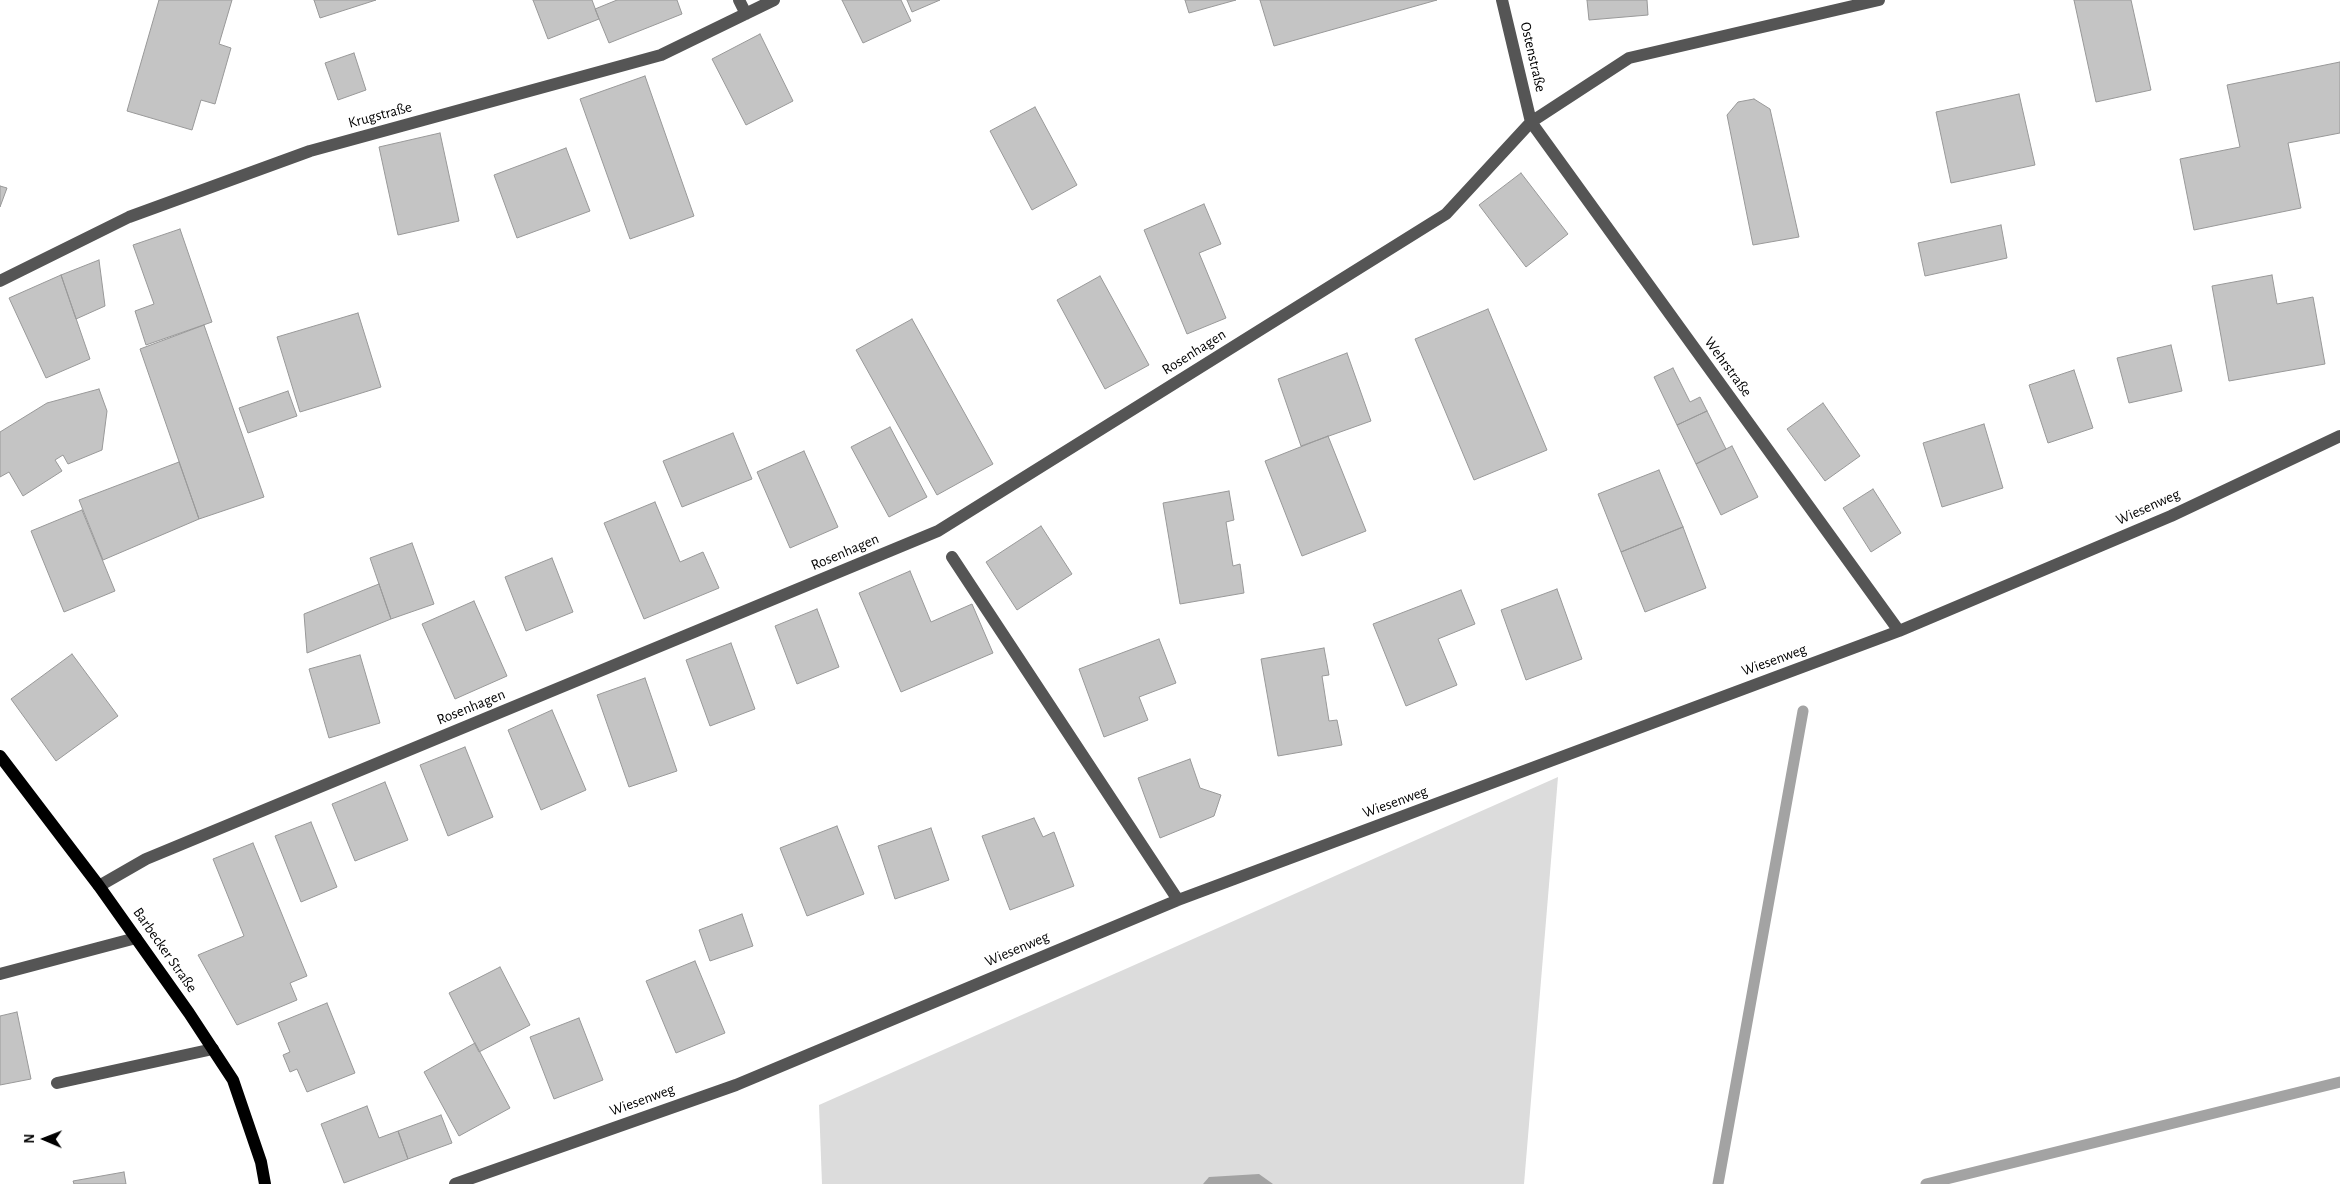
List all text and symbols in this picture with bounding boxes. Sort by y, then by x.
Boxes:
street label: Ostenstraße [1516,20,1550,94]
street label: Krugstraße [346,98,414,132]
street label: Rosenhagen [1159,325,1229,379]
street label: Wehrstraße [1700,334,1756,400]
street label: Wiesenweg [2113,485,2183,529]
street label: Rosenhagen [808,530,882,574]
street label: Wiesenweg [1739,640,1809,680]
street label: Rosenhagen [434,685,508,729]
street label: Wiesenweg [1360,782,1430,822]
street label: Barbecker Straße [129,904,201,996]
street label: Wiesenweg [982,927,1052,971]
street label: Wiesenweg [607,1080,677,1120]
north arrow [20,1114,70,1164]
text: N [23,1134,37,1144]

